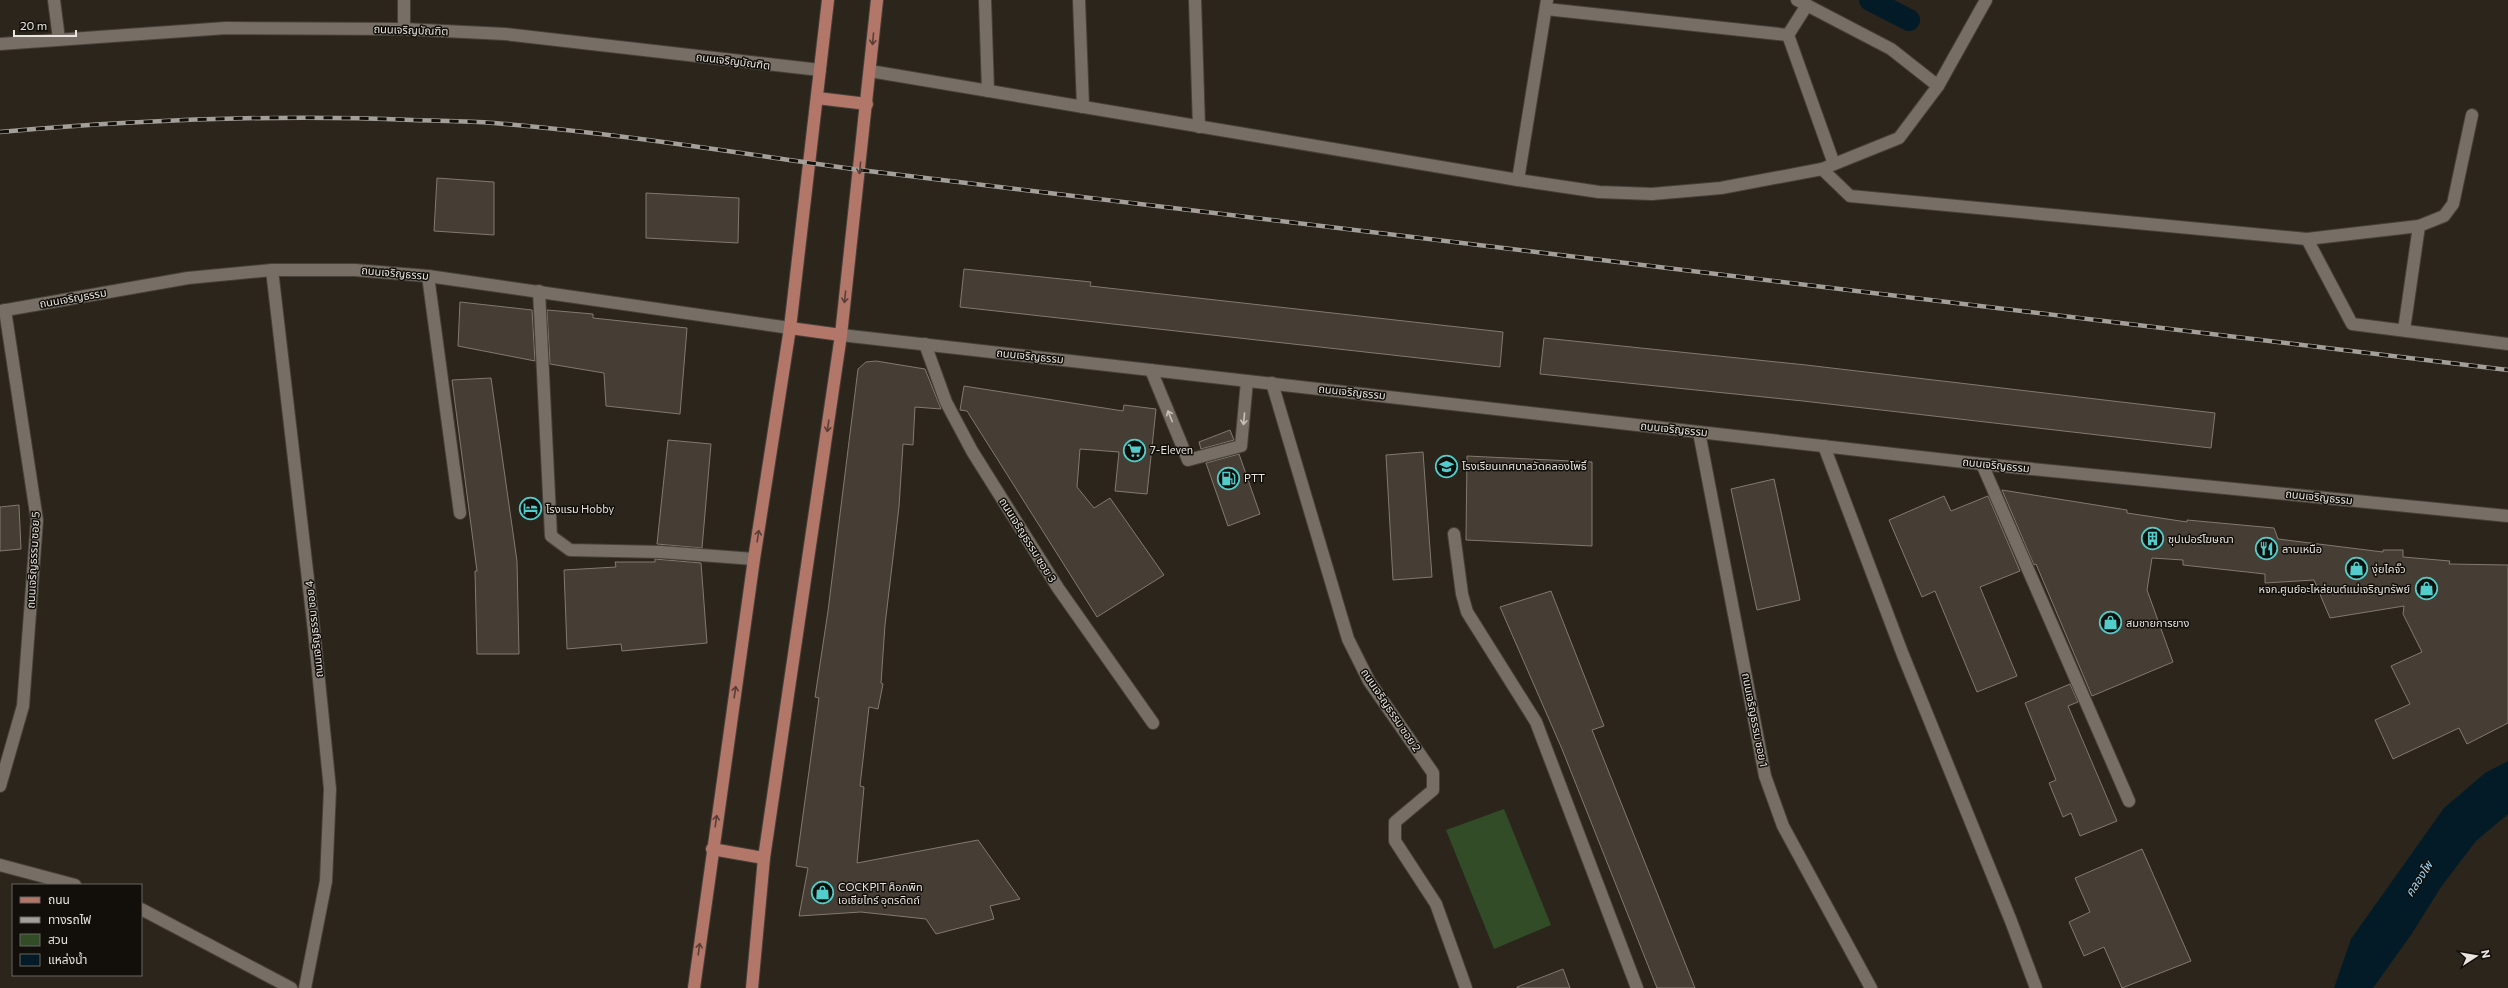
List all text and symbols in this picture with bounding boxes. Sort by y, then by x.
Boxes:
scale bar [14,12,76,38]
text: 20 m [20,18,47,32]
street label: ถนนเจริญบัณฑิต [373,22,449,37]
one-way arrow [870,32,877,45]
street label: ถนนเจริญบัณฑิต [695,49,771,72]
one-way arrow [856,161,864,174]
street label: ถนนเจริญธรรม [361,263,429,282]
street label: ถนนเจริญธรรม [38,285,107,310]
one-way arrow [842,290,849,303]
street label: ถนนเจริญธรรม [996,345,1064,366]
street label: ถนนเจริญธรรม [1318,381,1386,402]
one-way arrow [1166,410,1173,422]
one-way arrow [1240,412,1247,425]
street label: ถนนเจริญธรรม [1640,418,1708,439]
one-way arrow [824,419,832,432]
supermarket icon: 7-Eleven [1122,437,1148,463]
place label: 7-Eleven [1150,443,1193,456]
school or university icon: โรงเรียนเทศบาลวัดคลองโพธิ์ [1433,453,1459,479]
street label: ถนนเจริญธรรม [1962,454,2030,475]
place label: โรงเรียนเทศบาลวัดคลองโพธิ์ [1462,459,1587,472]
fuel station icon: PTT [1216,465,1242,491]
place label: PTT [1244,471,1265,484]
street label: ถนนเจริญธรรม [2285,486,2353,507]
street label: ถนนเจริญธรรม ซอย 3 [997,495,1060,584]
hotel icon: โรงแรม Hobby [517,496,543,522]
place label: โรงแรม Hobby [546,502,615,515]
street label: ถนนเจริญธรรม ซอย 5 [23,511,42,609]
building icon: ซุปเปอร์โฆษณา [2140,526,2166,552]
one-way arrow [754,529,762,542]
place label: ซุปเปอร์โฆษณา [2168,532,2234,546]
restaurant icon: ลาบเหนือ [2254,536,2280,562]
place label: ลาบเหนือ [2282,542,2322,555]
shop icon: งุ่ยไคจั๊ว [2343,556,2369,582]
place label: งุ่ยไคจั๊ว [2372,562,2406,576]
shop icon: หจก.ศูนย์อะไหล่ยนต์แม่เจริญทรัพย์ [2413,576,2439,602]
street label: ถนนเจริญธรรม ซอย 4 [302,579,325,678]
place label: หจก.ศูนย์อะไหล่ยนต์แม่เจริญทรัพย์ [2259,582,2410,596]
shop icon: สมชายการยาง [2097,610,2123,636]
place label: สมชายการยาง [2126,616,2190,629]
street label: ถนนเจริญธรรม ซอย 2 [1359,666,1424,754]
street label: ถนนเจริญธรรม ซอย 1 [1740,672,1771,768]
one-way arrow [731,686,739,699]
one-way arrow [712,814,720,827]
water label: คลองโพ [2402,857,2436,899]
shop icon: COCKPIT ค็อกพิท เอเซียไทร์ อุตรดิตถ์ [809,880,835,906]
place label: COCKPIT ค็อกพิท เอเซียไทร์ อุตรดิตถ์ [838,880,923,907]
legend [12,884,142,976]
text: ถนน [48,892,70,906]
text: ทางรถไฟ [48,912,91,926]
text: สวน [48,932,68,946]
north arrow [2456,936,2496,976]
one-way arrow [695,943,703,956]
text: N [2479,948,2493,959]
text: แหล่งน้ำ [48,951,87,966]

